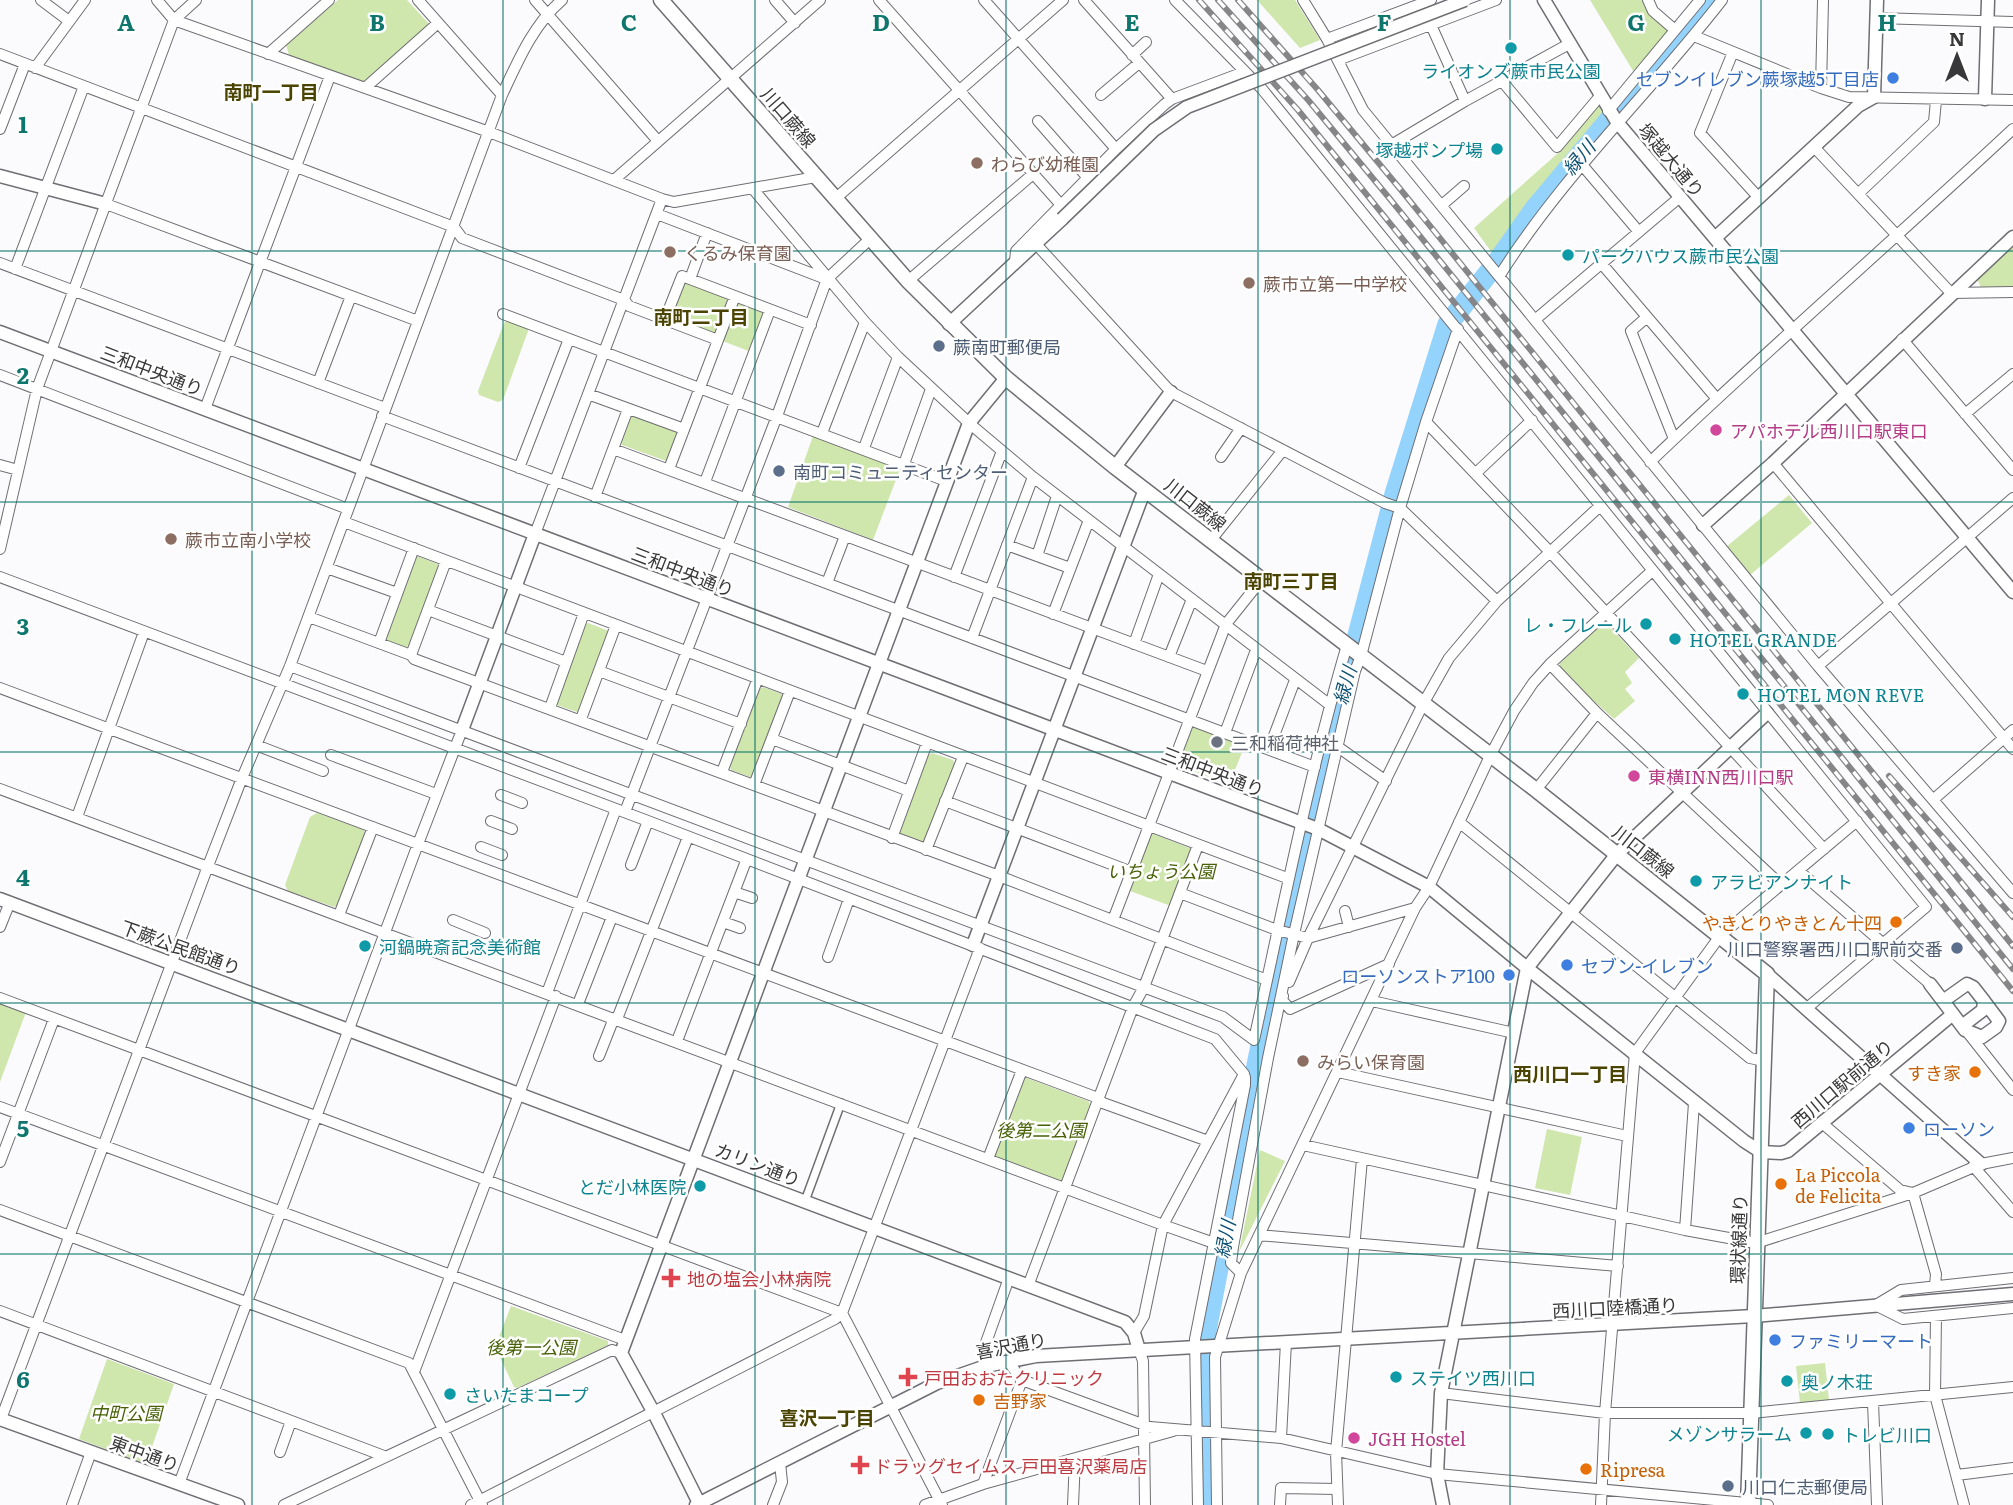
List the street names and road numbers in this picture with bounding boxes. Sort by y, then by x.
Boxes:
street label: 川口蕨線 [755,81,823,153]
street label: 塚越大通り [1633,117,1711,203]
street label: 三和中央通り [97,338,207,402]
street label: 川口蕨線 [1159,471,1233,537]
street label: 三和中央通り [628,539,738,603]
street label: 三和中央通り [1158,739,1268,803]
street label: 川口蕨線 [1607,818,1681,884]
street label: 下蕨公民館通り [117,913,245,981]
street label: 西川口駅前通り [1785,1032,1899,1134]
street label: カリン通り [711,1135,805,1193]
street label: 環状線通り [1723,1194,1753,1284]
street label: 西川口陸橋通り [1551,1290,1679,1324]
street label: 喜沢通り [973,1325,1049,1365]
street label: 東中通り [107,1428,183,1478]

